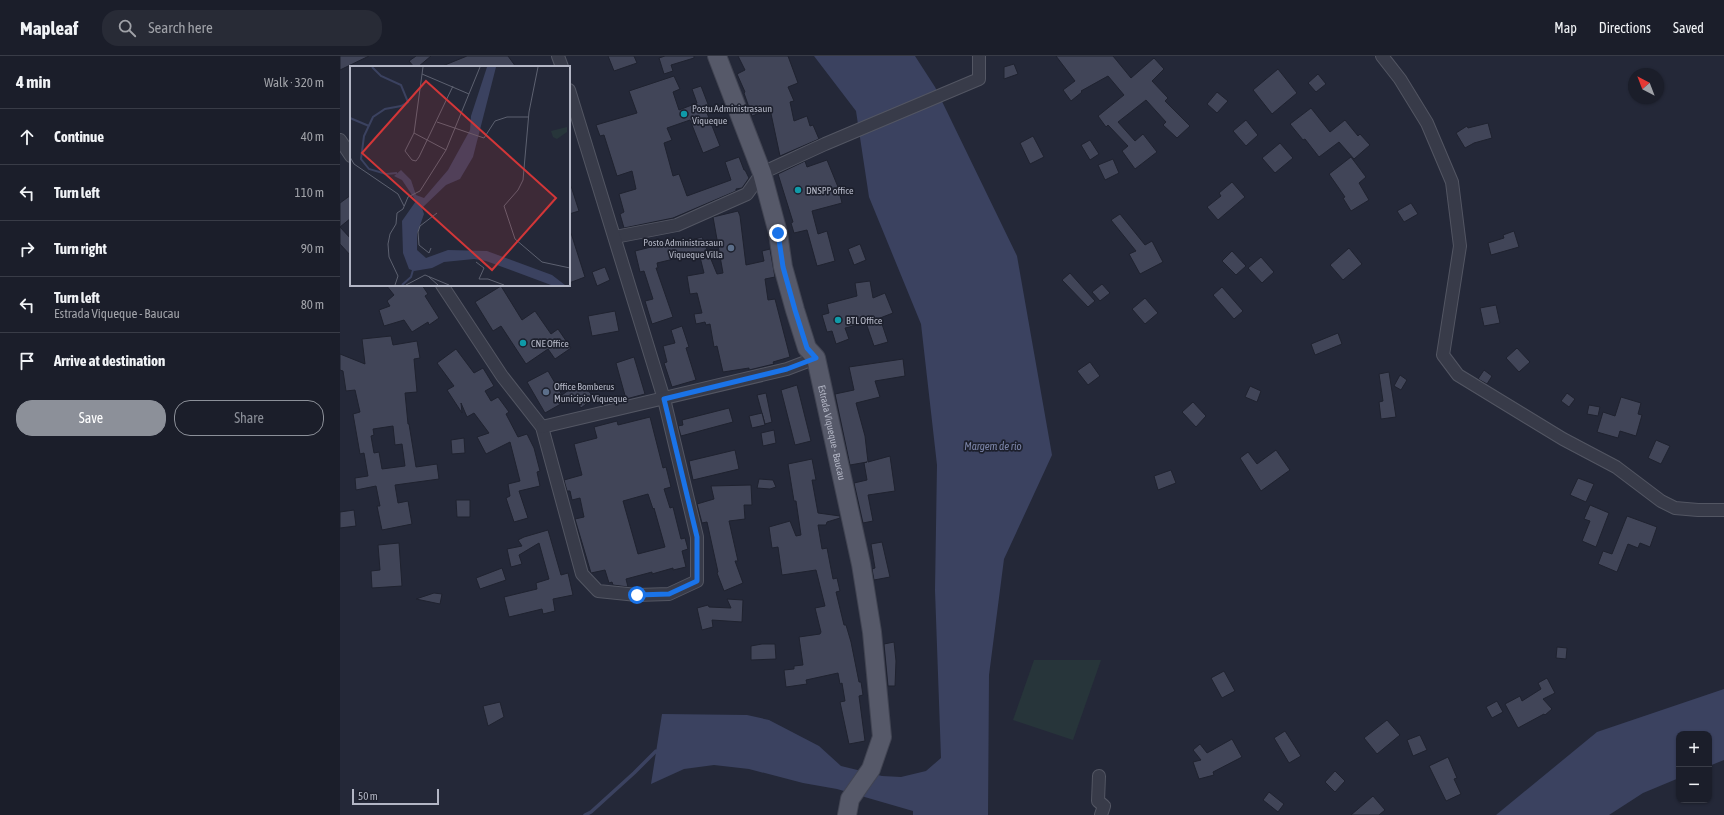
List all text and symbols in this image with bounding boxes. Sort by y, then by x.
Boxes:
search box [102,10,382,46]
text: Mapleaf [20,17,78,39]
icon: search [116,17,138,39]
text: Search here [148,19,213,36]
text: Map [1554,20,1577,36]
text: Directions [1599,20,1651,36]
text: Saved [1673,20,1704,36]
inset map [350,66,570,286]
north arrow [1628,68,1664,104]
text: 4 min [16,72,51,92]
text: Walk · 320 m [264,75,324,90]
place label: Postu Administrasaun Viqueque [692,103,772,126]
marker: Postu Administrasaun Viqueque [679,109,689,119]
icon: ahead [16,126,38,148]
text: Continue [54,128,104,145]
text: 40 m [301,129,324,144]
icon: left [16,182,38,204]
text: Turn left [54,184,100,201]
text: 110 m [295,185,324,200]
marker: DNSPP office [793,185,803,195]
place label: DNSPP office [806,185,854,196]
route end [769,224,787,242]
place label: Posto Administrasaun Viqueque Villa [643,237,723,260]
icon: right [16,238,38,260]
text: Turn right [54,240,107,257]
text: 90 m [301,241,324,256]
marker: Posto Administrasaun Viqueque Villa [726,243,736,253]
text: Turn left [54,289,100,306]
icon: left [16,294,38,316]
text: 80 m [301,297,324,312]
text: Estrada Viqueque - Baucau [54,306,180,321]
marker: BTL Office [833,315,843,325]
place label: BTL Office [846,315,883,326]
marker: CNE Office [518,338,528,348]
place label: CNE Office [531,338,569,349]
icon: arrive [16,350,38,372]
text: Arrive at destination [54,352,165,369]
place label: Office Bomberus Municipio Viqueque [554,381,628,404]
street label: Estrada Viqueque - Baucau [817,384,848,481]
marker: Office Bomberus Municipio Viqueque [541,387,551,397]
button: Save [16,400,166,436]
button: Share [174,400,324,436]
water label: Margem de rio [964,440,1022,452]
route start [628,586,646,604]
map controls [1676,731,1712,803]
button: + [1676,731,1712,767]
button: − [1676,767,1712,803]
scale bar [352,787,439,806]
text: 50 m [358,790,378,802]

